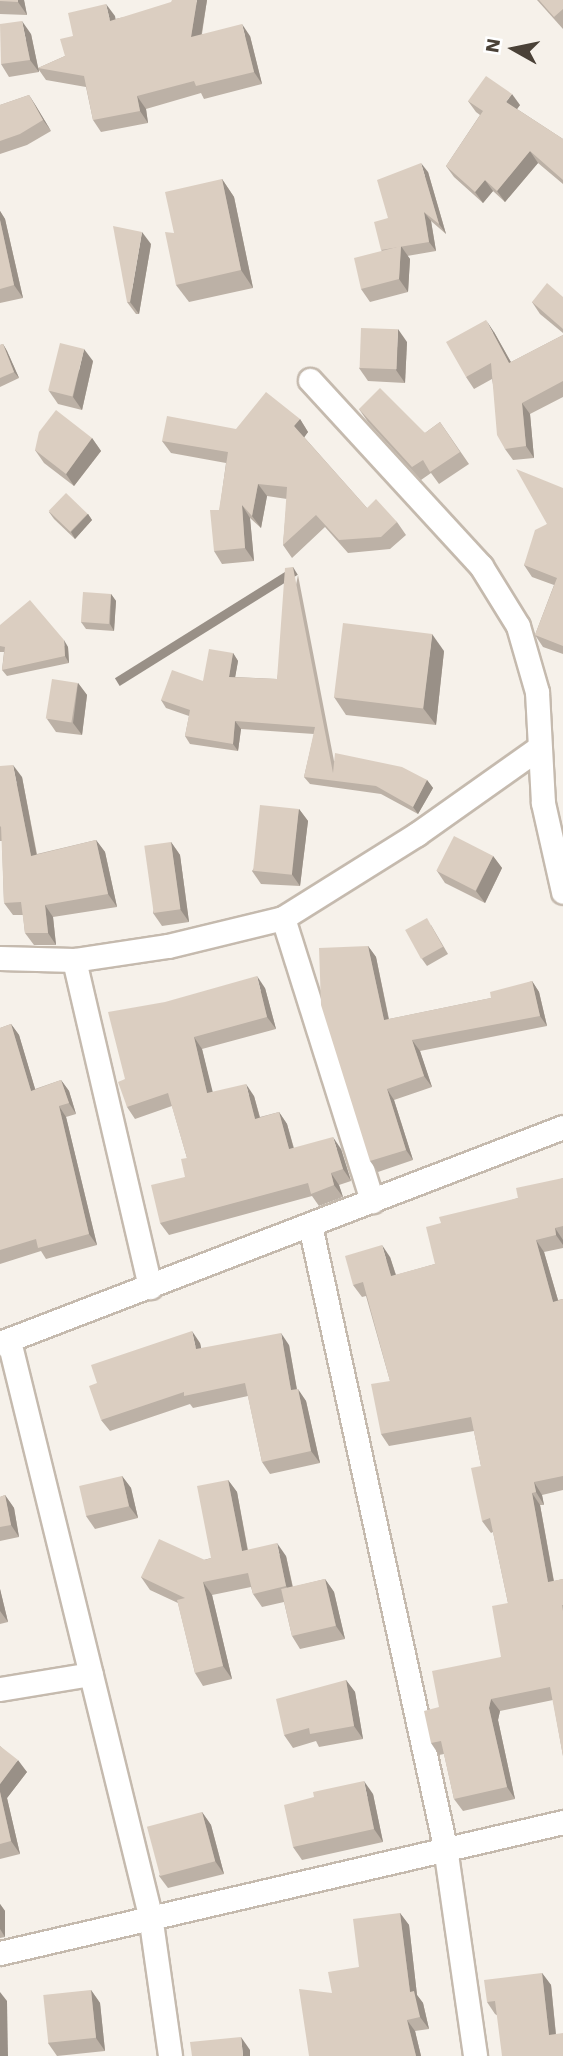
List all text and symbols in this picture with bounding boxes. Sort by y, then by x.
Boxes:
north arrow [479,14,549,84]
text: N [480,37,505,54]

